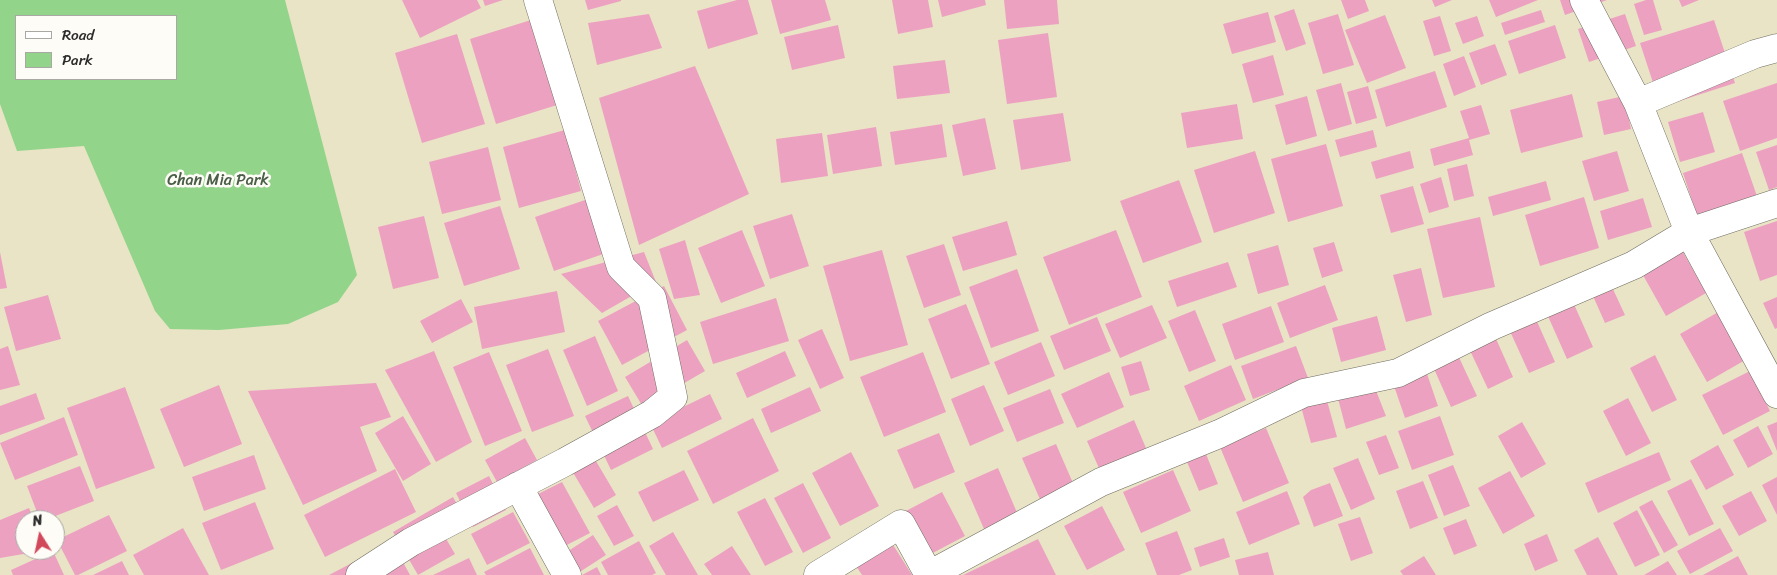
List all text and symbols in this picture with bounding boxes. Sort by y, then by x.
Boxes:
legend [15,15,178,80]
text: Road [62,22,94,48]
text: Park [62,47,93,73]
park label: Chan Mia Park [167,171,269,191]
text: N [31,508,44,534]
north arrow [15,510,65,560]

